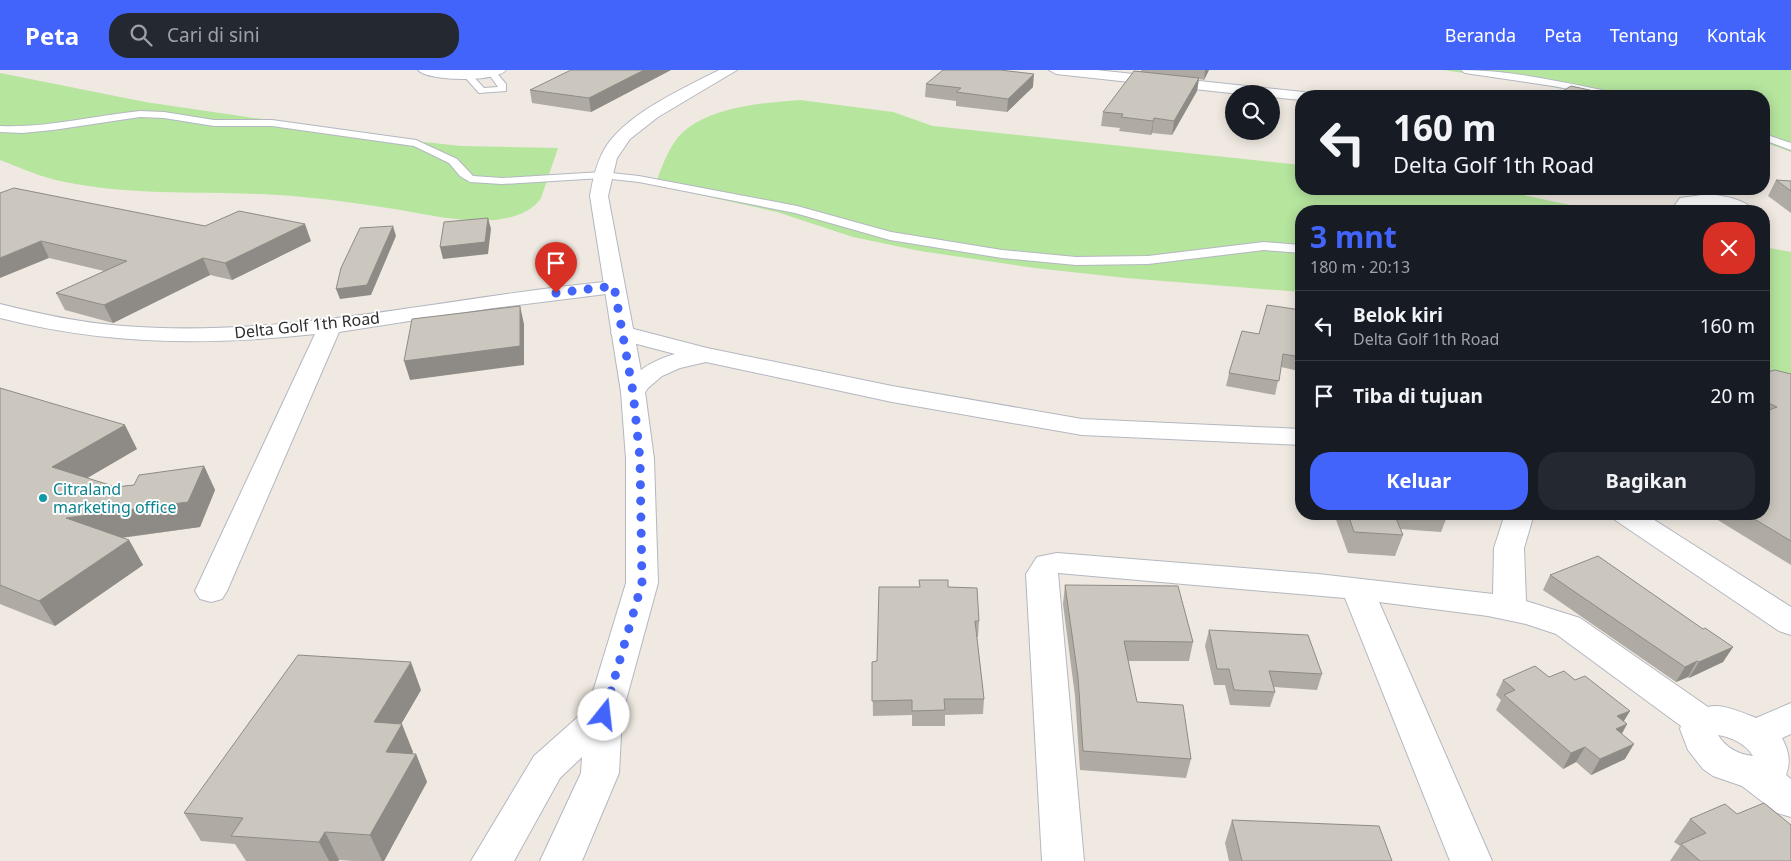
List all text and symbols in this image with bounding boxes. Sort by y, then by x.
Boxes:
search box [109,13,459,58]
text: Peta [25,19,79,52]
icon: search [127,21,155,49]
text: Cari di sini [167,22,260,48]
text: Beranda [1445,23,1516,47]
text: Peta [1544,23,1582,47]
text: Tentang [1610,23,1679,47]
text: Kontak [1707,23,1766,47]
map controls [1225,85,1280,140]
button: search [1225,85,1280,140]
text: 160 m [1393,104,1496,151]
icon: left [1310,110,1375,175]
text: Delta Golf 1th Road [1393,149,1594,179]
text: 3 mnt [1310,216,1397,257]
button: close [1703,222,1755,274]
pin [535,242,577,293]
icon: arrive [542,249,570,277]
text: 180 m · 20:13 [1310,256,1410,278]
text: Belok kiri [1353,302,1443,328]
street label: Delta Golf 1th Road [233,306,381,344]
icon: left [1310,312,1338,340]
text: 160 m [1700,313,1755,339]
text: Delta Golf 1th Road [1353,328,1499,350]
icon: arrive [1310,382,1338,410]
text: Tiba di tujuan [1353,383,1483,409]
text: 20 m [1711,383,1755,409]
button: Keluar [1310,452,1528,510]
button: Bagikan [1538,452,1755,510]
place label: Citraland marketing office [53,478,176,518]
marker: Citraland marketing office [37,492,49,504]
position arrow [577,688,629,740]

